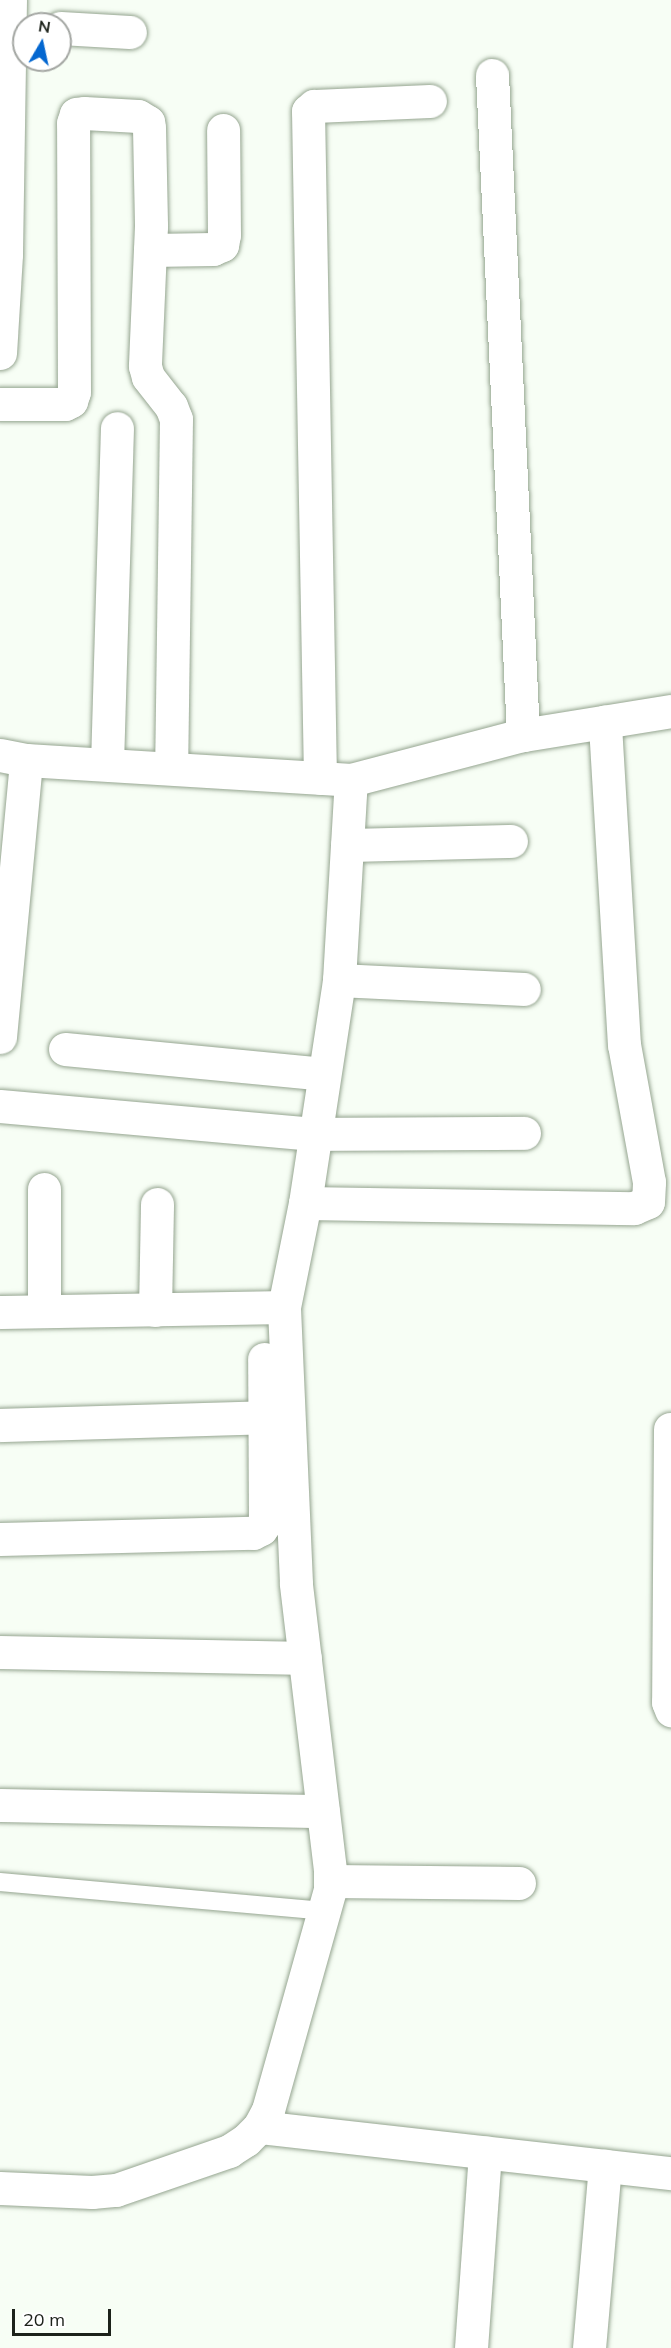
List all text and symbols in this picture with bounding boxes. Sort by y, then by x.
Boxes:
north arrow [12,12,72,72]
text: N [37,15,52,37]
scale bar [15,2297,114,2335]
text: 20 m [23,2308,65,2331]

